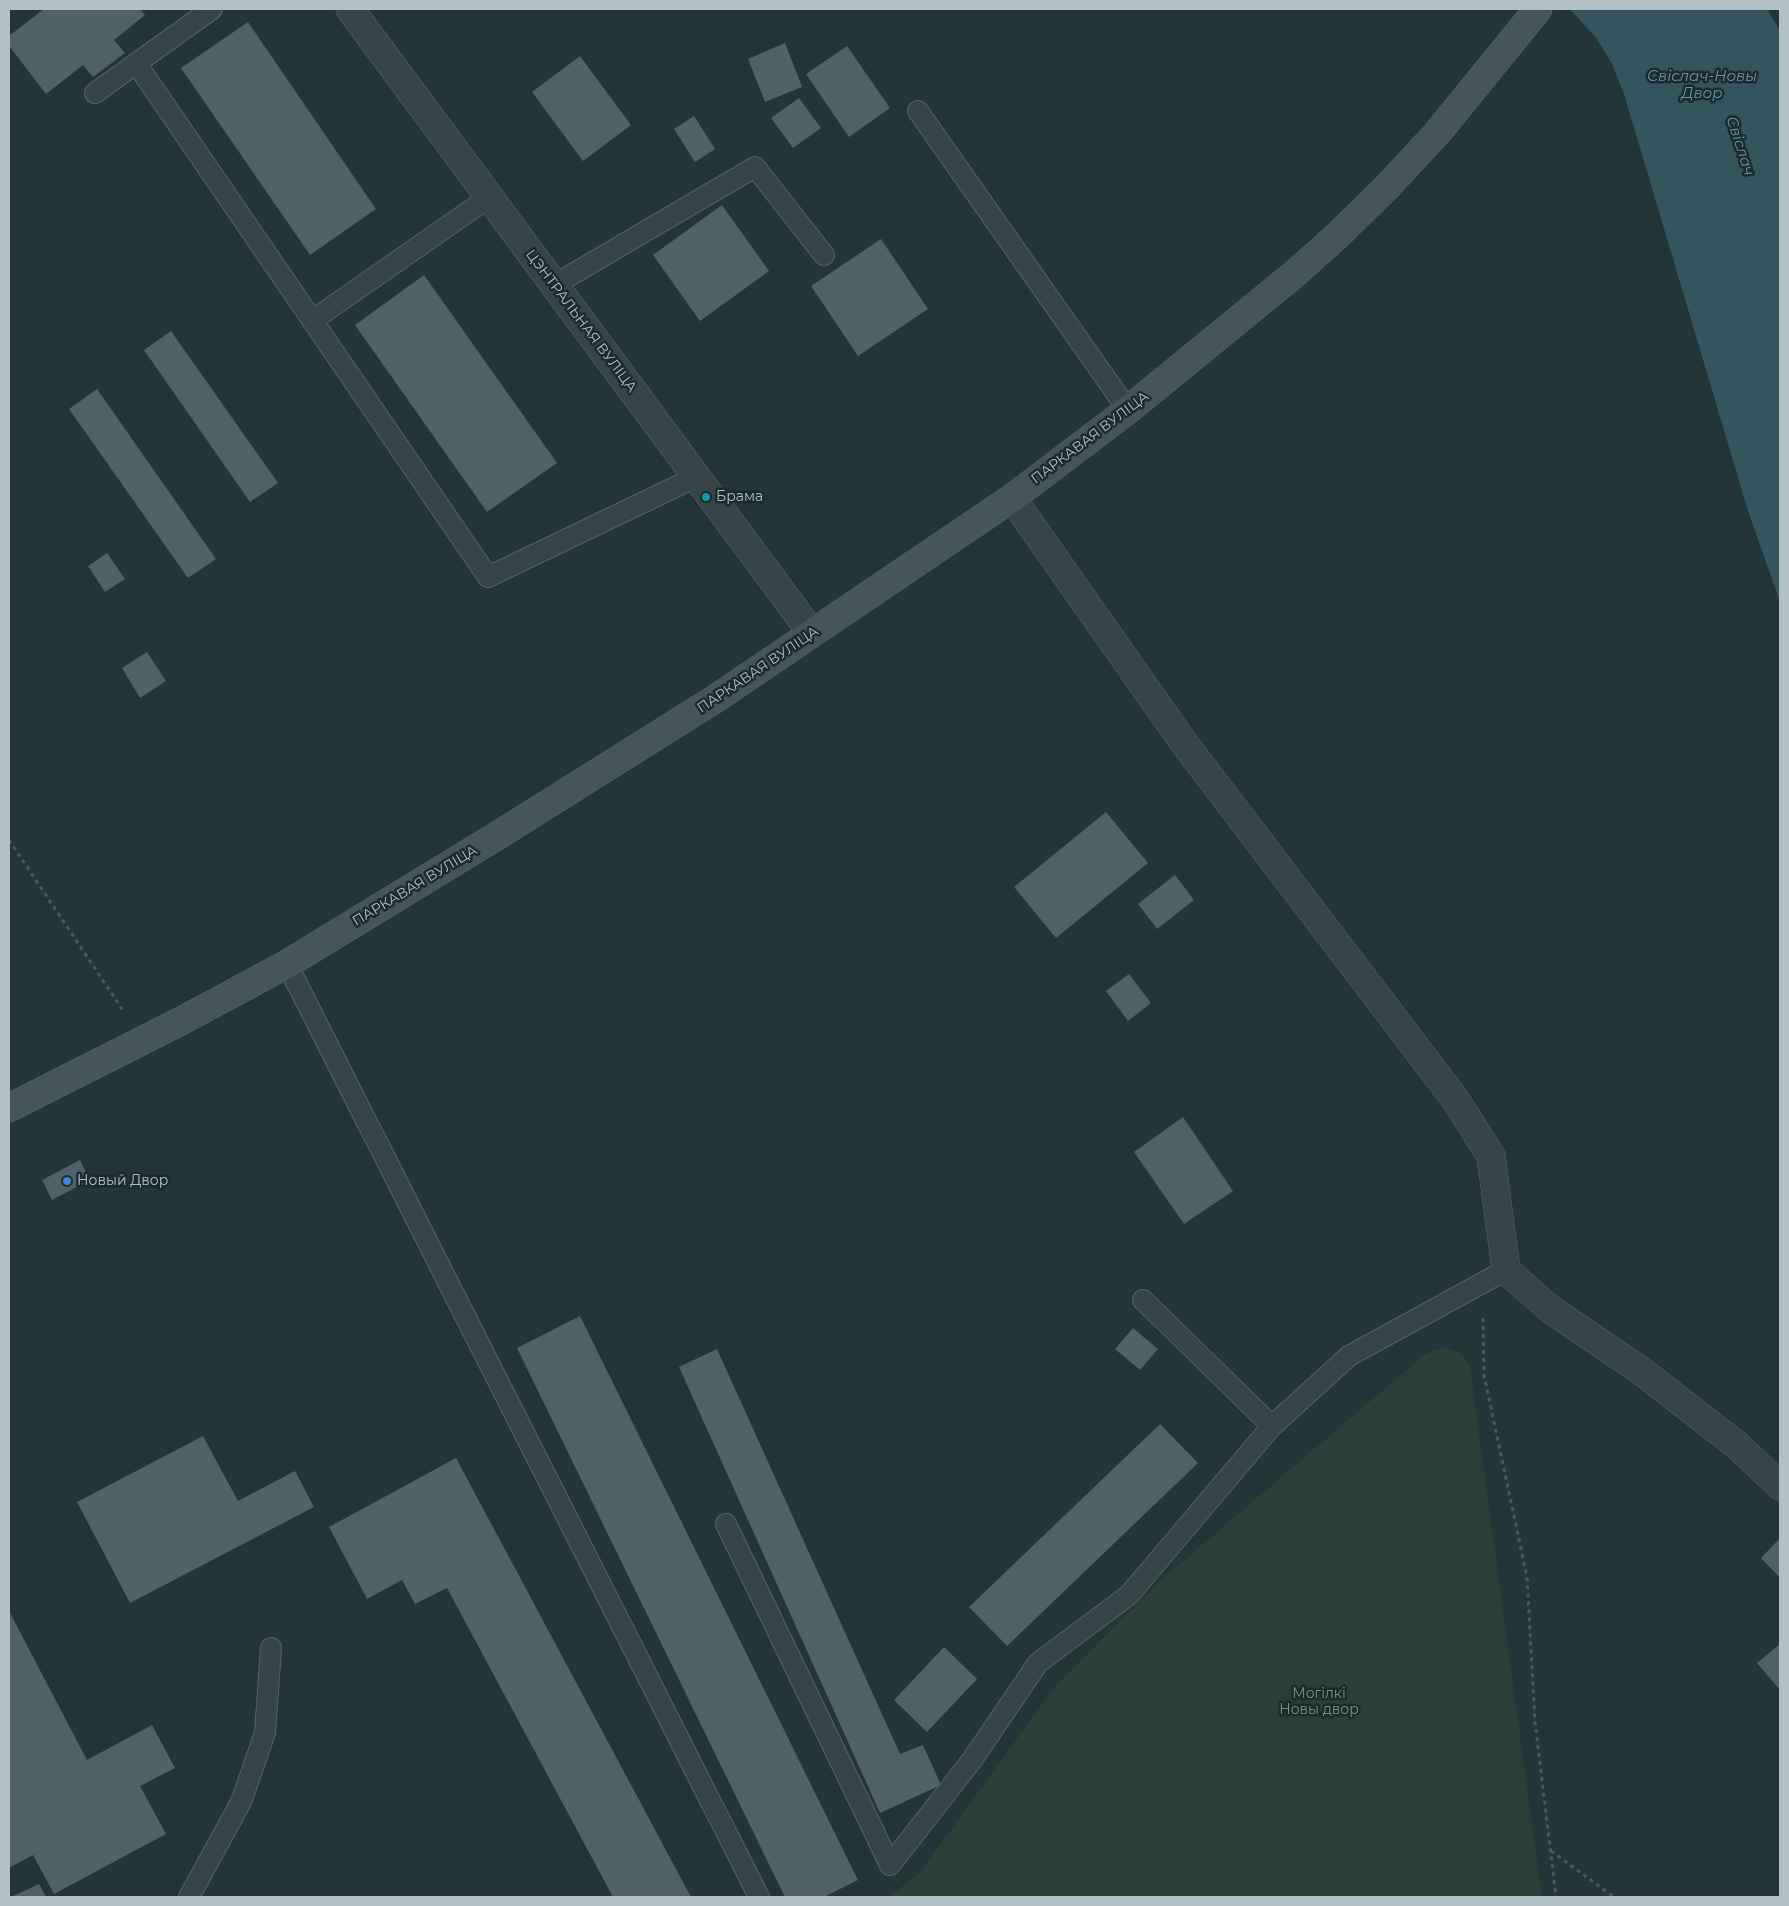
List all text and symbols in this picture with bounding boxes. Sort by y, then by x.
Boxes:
water label: Свіслач-Новы Двор [1647,68,1757,103]
water label: Свіслач [1722,114,1758,178]
street label: ЦЭНТРАЛЬНАЯ ВУЛІЦА [522,246,640,396]
street label: ПАРКАВАЯ ВУЛІЦА [1028,388,1152,488]
place label: Брама [716,489,763,505]
marker: Брама [700,491,712,503]
street label: ПАРКАВАЯ ВУЛІЦА [694,623,822,717]
street label: ПАРКАВАЯ ВУЛІЦА [350,842,480,930]
place label: Новый Двор [77,1173,168,1189]
marker: Новый Двор [61,1175,73,1187]
park label: Могілкі Новы двор [1279,1686,1359,1718]

